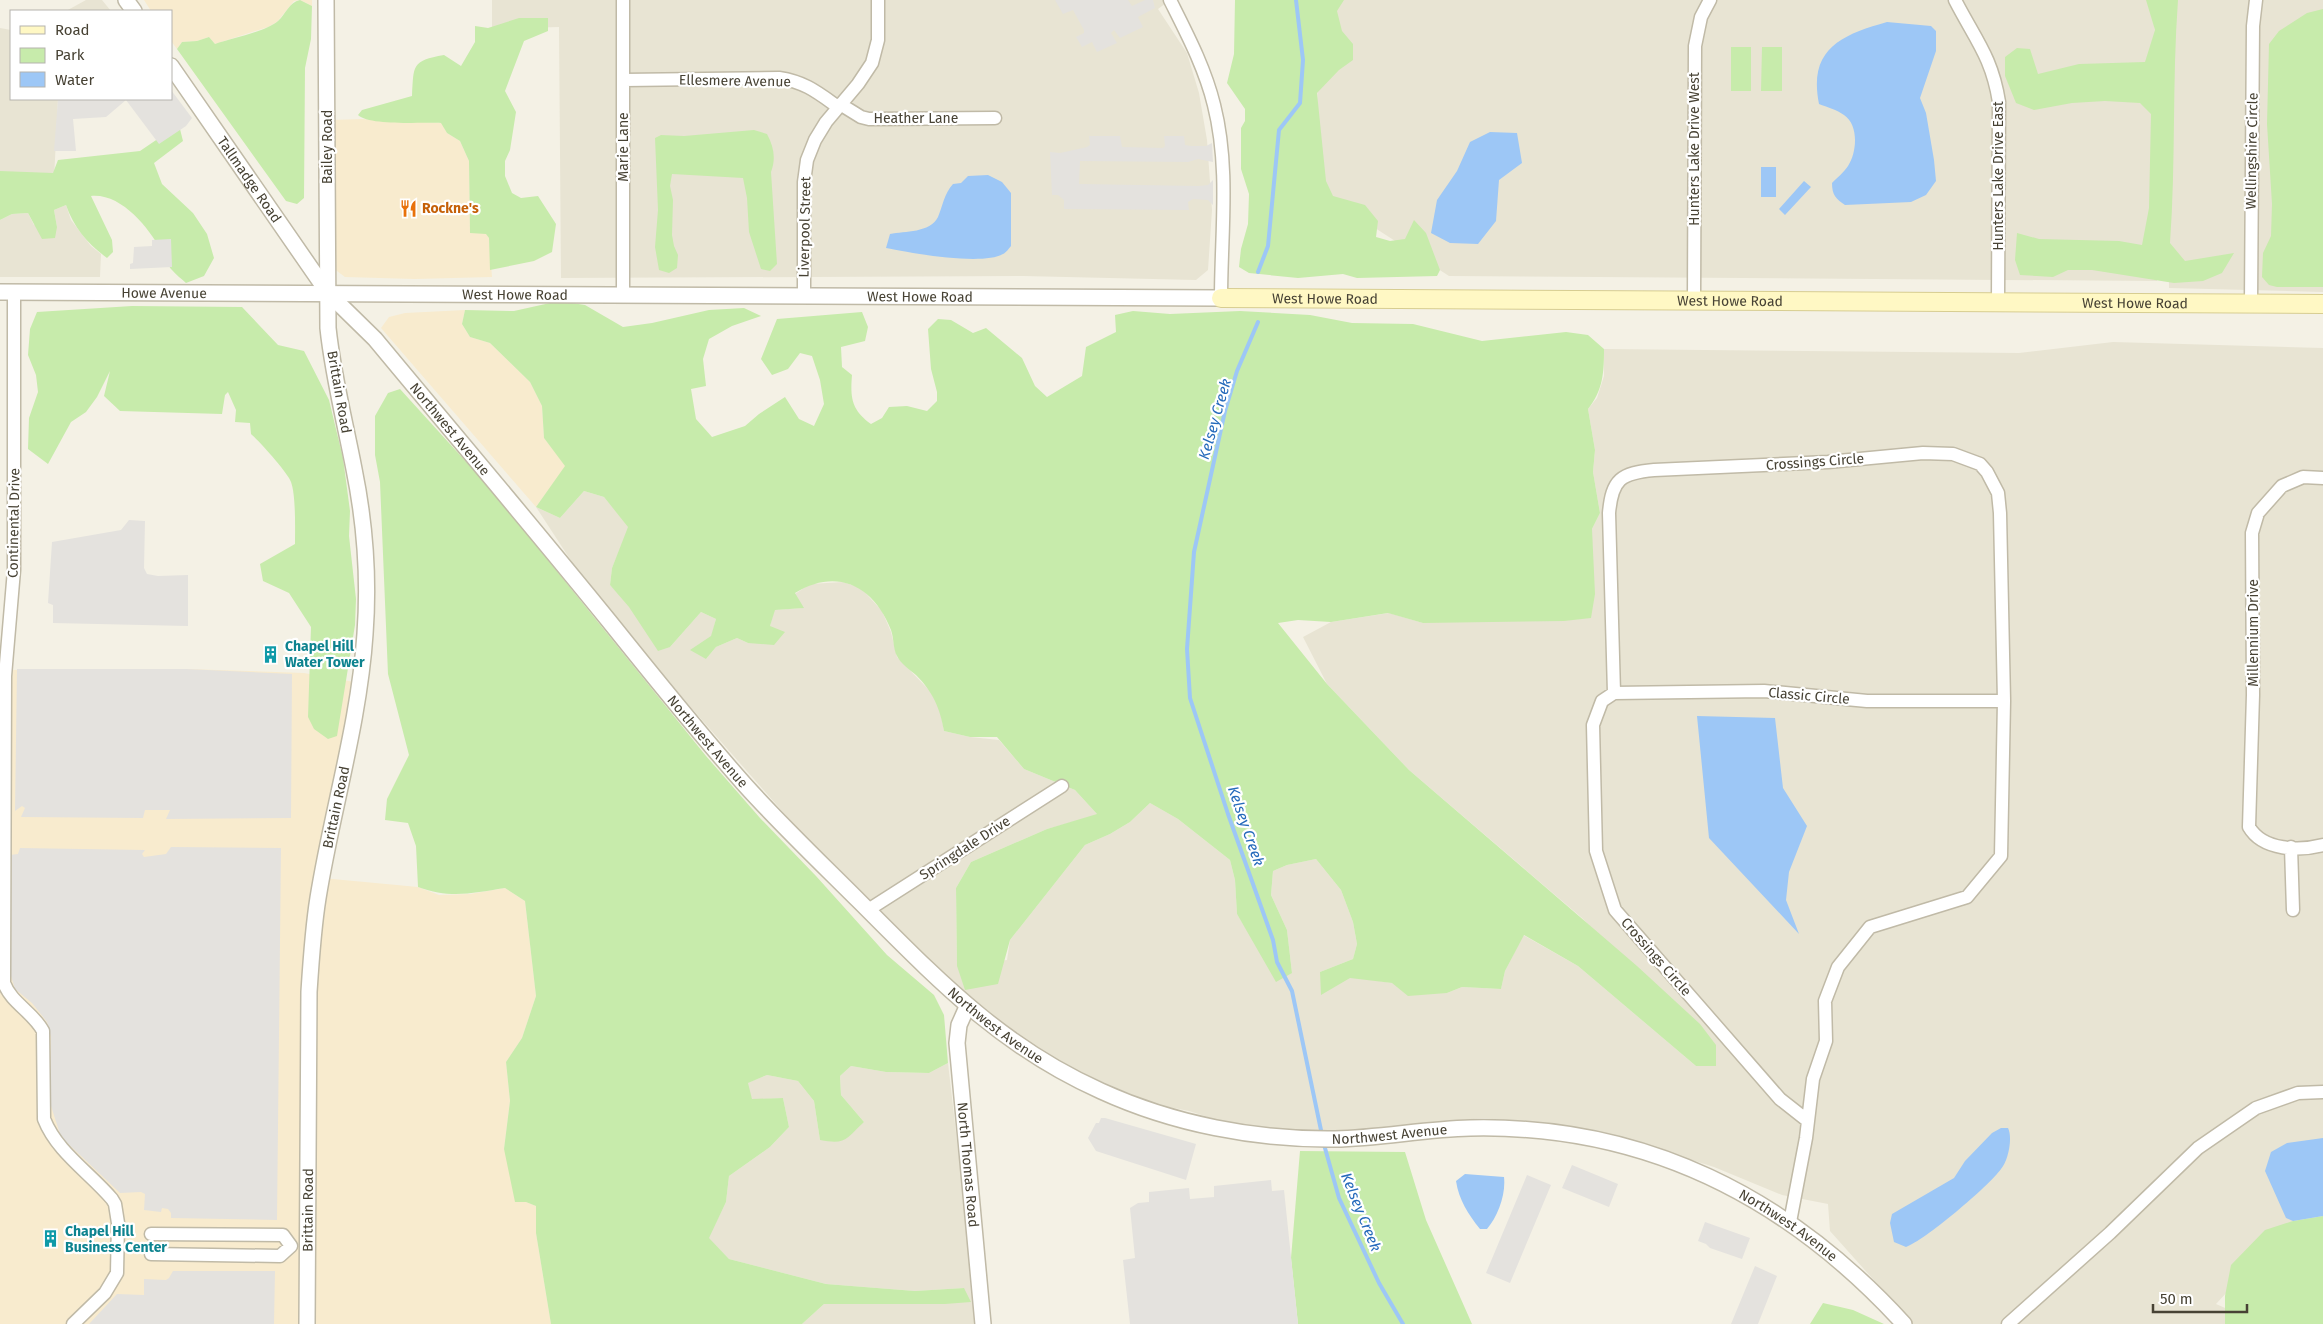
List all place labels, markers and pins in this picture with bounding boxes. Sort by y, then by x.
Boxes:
restaurant icon: Rockne's [398,198,418,218]
place label: Rockne's [422,200,479,217]
place label: Chapel Hill Water Tower [285,638,365,671]
building icon: Chapel Hill Water Tower [261,644,281,664]
place label: Chapel Hill Business Center [65,1223,167,1256]
building icon: Chapel Hill Business Center [41,1229,61,1249]

